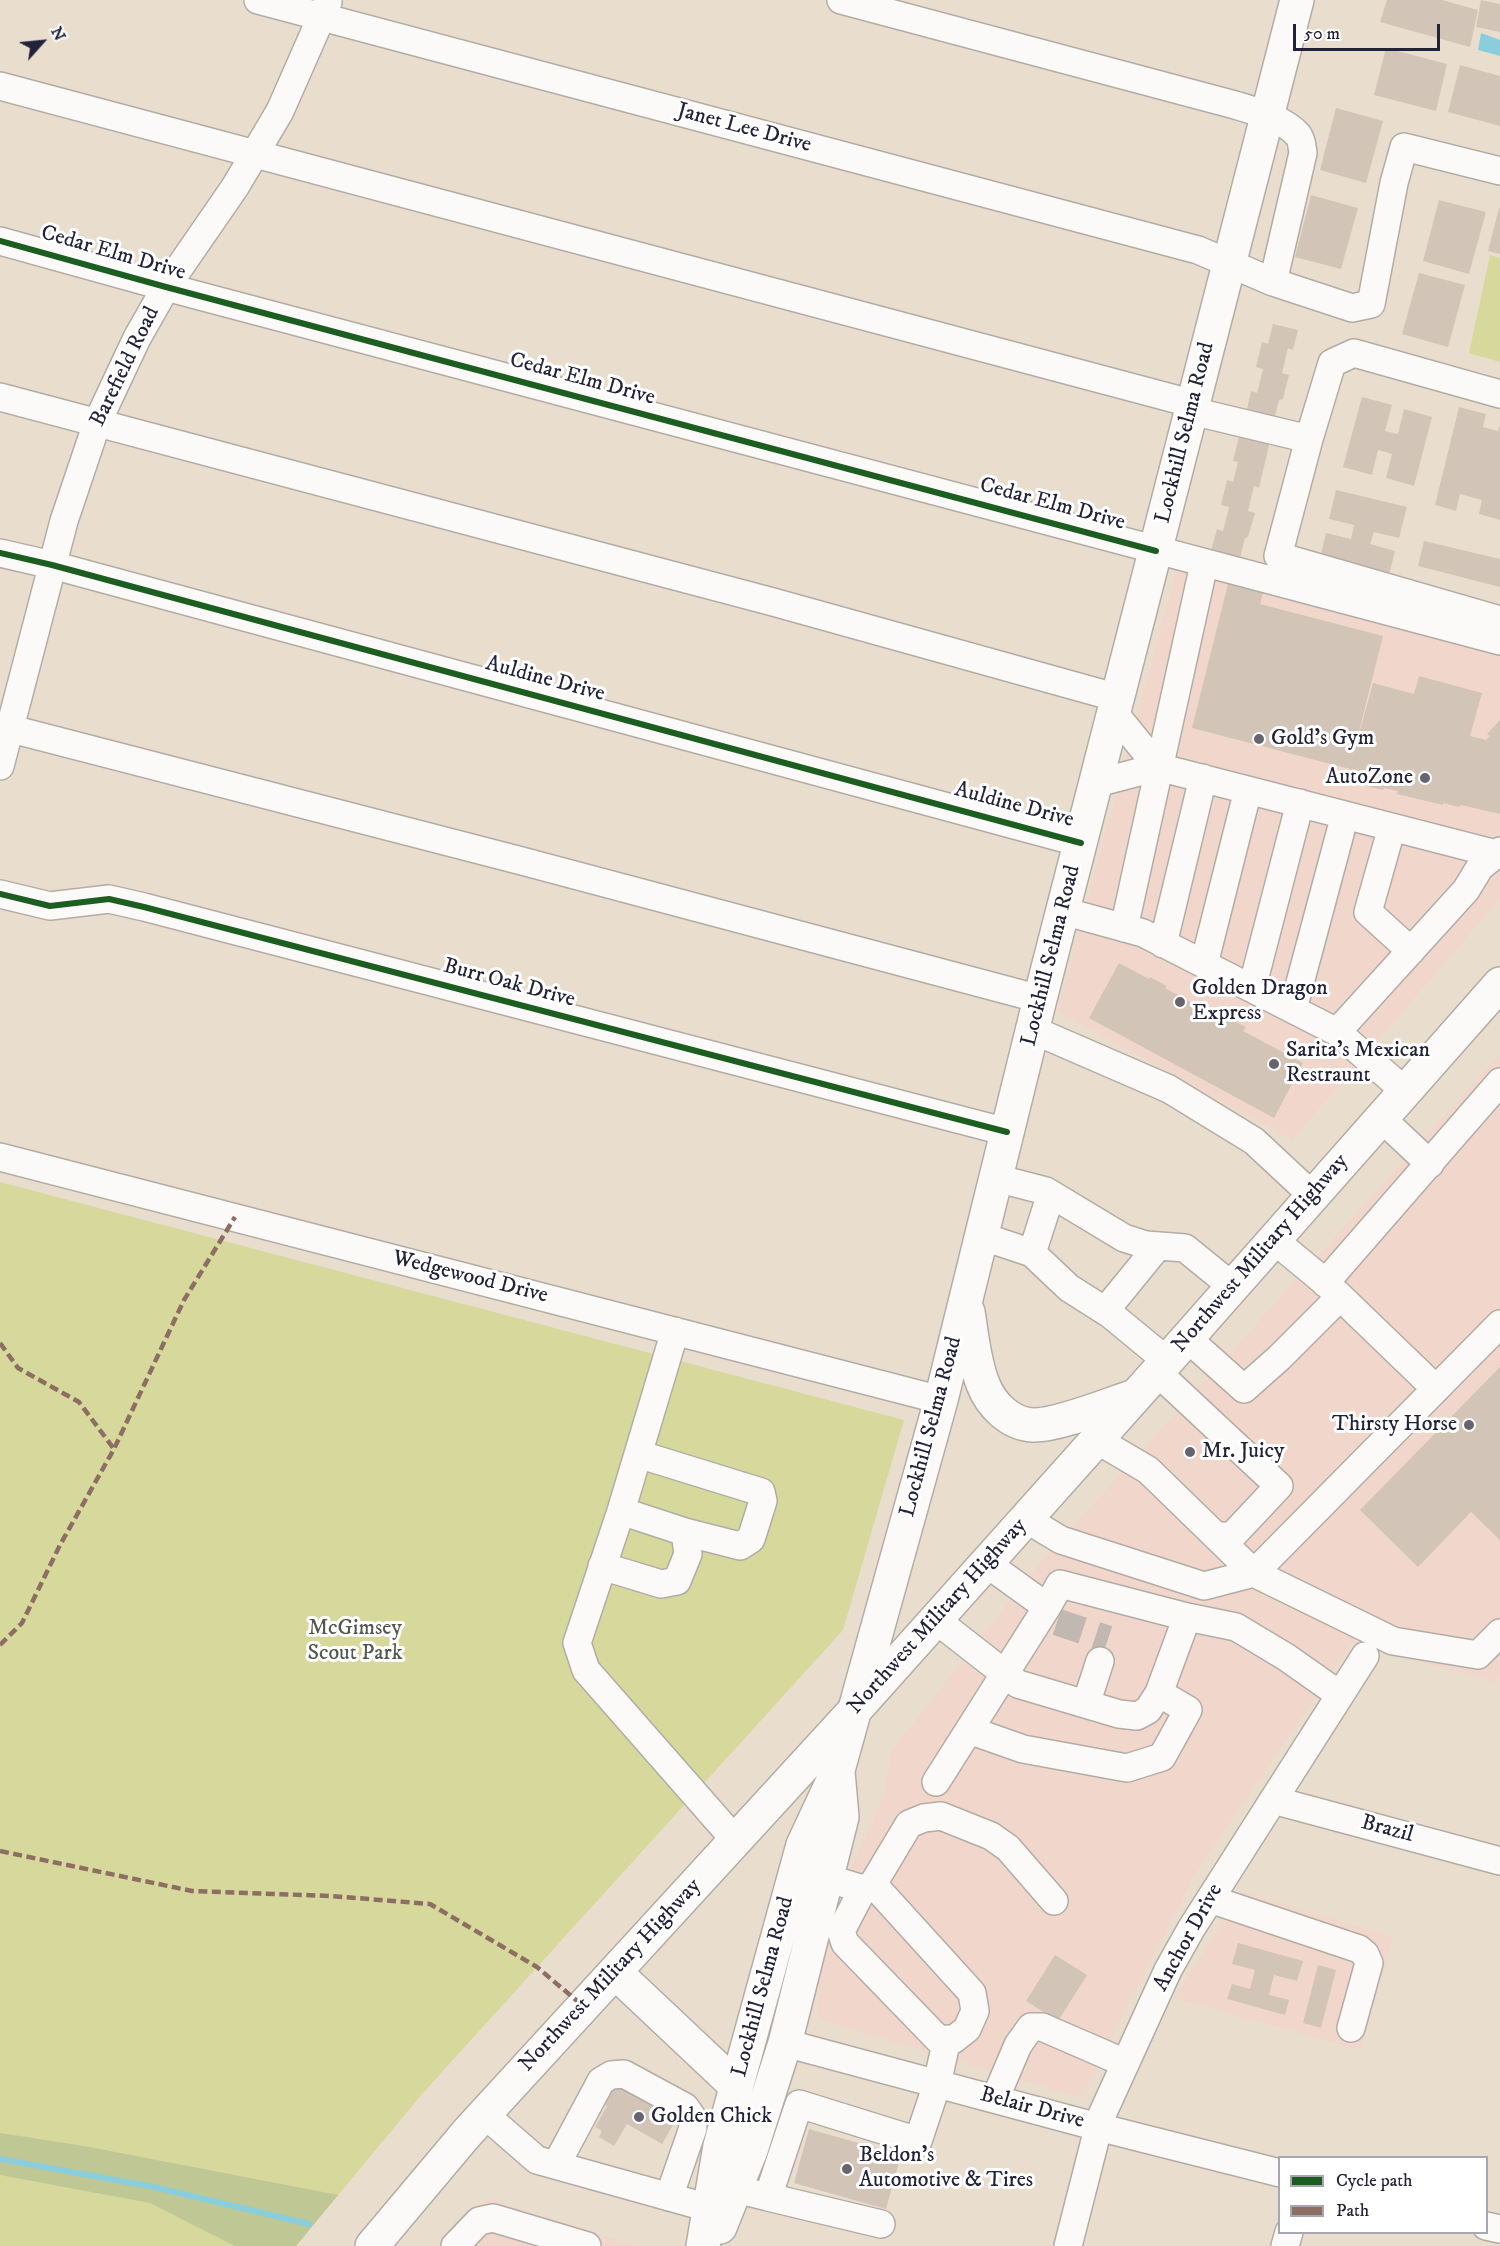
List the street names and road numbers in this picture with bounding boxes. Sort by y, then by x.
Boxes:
street label: Janet Lee Drive [674,98,814,160]
street label: Cedar Elm Drive [38,221,188,287]
street label: Barefield Road [86,303,166,431]
street label: Lockhill Selma Road [1151,340,1221,526]
street label: Cedar Elm Drive [506,348,658,412]
street label: Cedar Elm Drive [976,473,1128,537]
street label: Auldine Drive [483,651,607,709]
street label: Auldine Drive [952,777,1076,835]
street label: Lockhill Selma Road [1017,863,1087,1049]
street label: Burr Oak Drive [440,954,578,1014]
street label: Northwest Military Highway [1167,1149,1355,1359]
street label: Wedgewood Drive [390,1246,550,1310]
street label: Lockhill Selma Road [895,1334,969,1520]
street label: Northwest Military Highway [843,1513,1033,1721]
street label: Brazil [1358,1810,1416,1850]
street label: Northwest Military Highway [514,1874,708,2078]
street label: Anchor Drive [1149,1880,1229,1996]
street label: Lockhill Selma Road [727,1894,801,2080]
street label: Belair Drive [977,2082,1087,2136]

